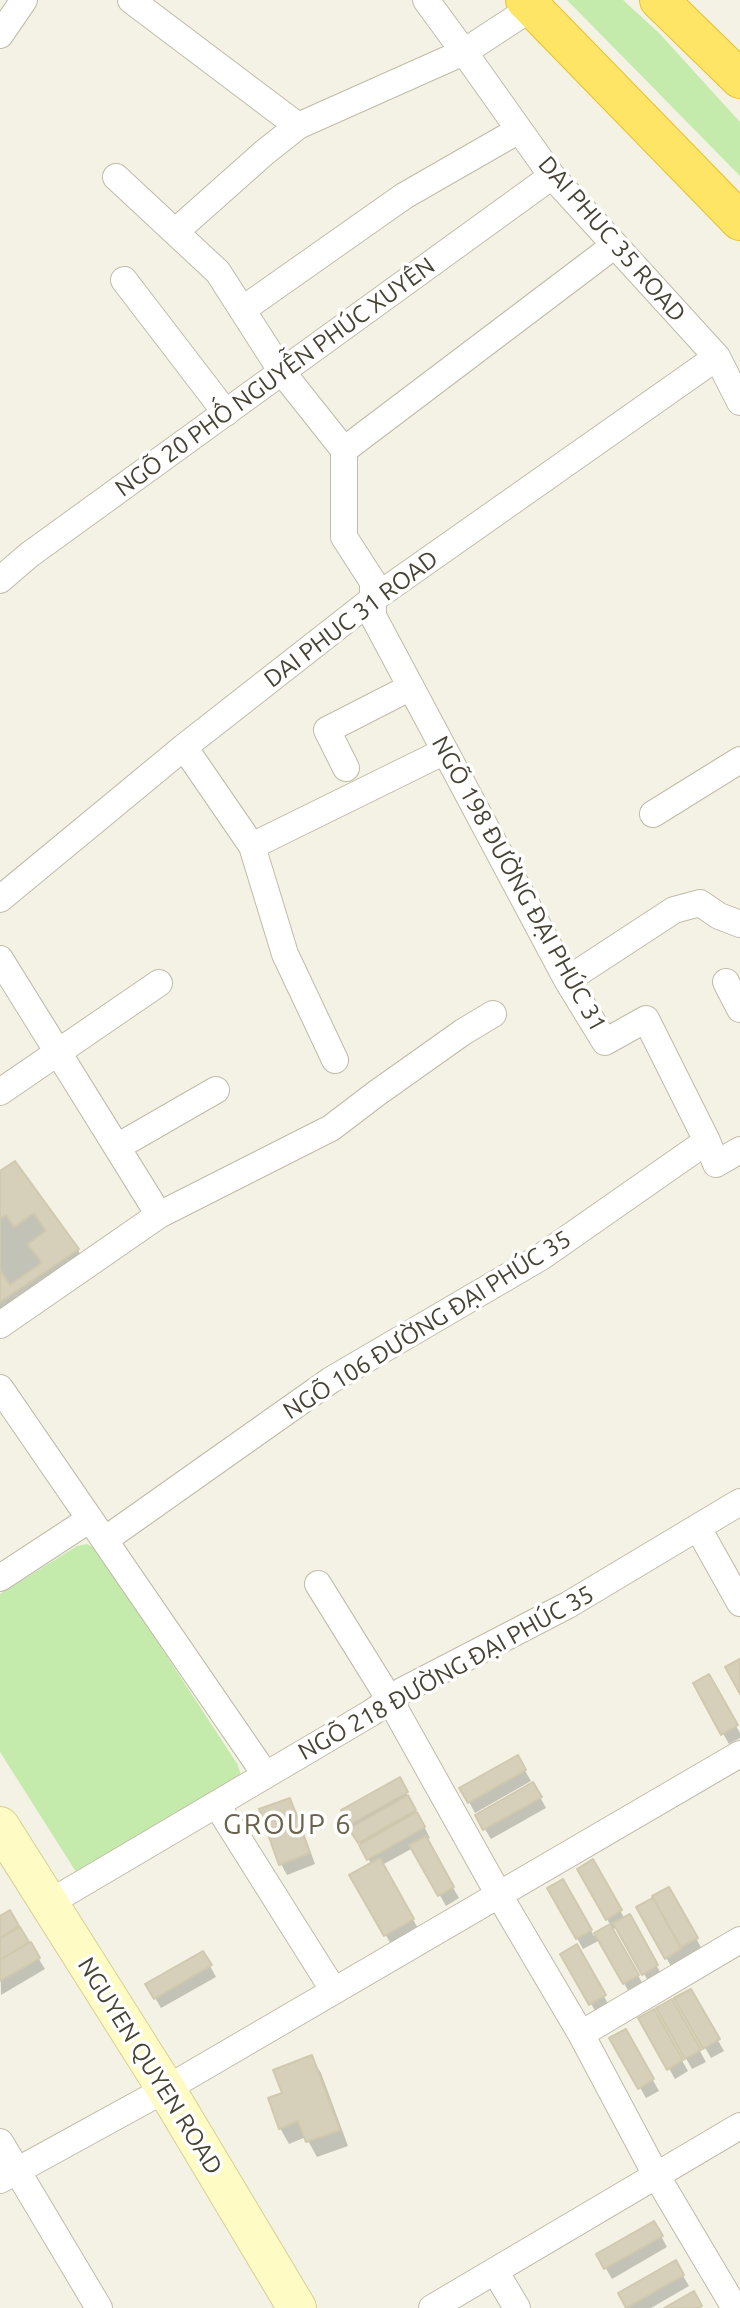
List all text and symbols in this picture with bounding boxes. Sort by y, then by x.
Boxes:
street label: DAI PHUC 35 ROAD [532,150,692,328]
street label: NGÕ 20 PHỐ NGUYỄN PHÚC XUYÊN [110,251,440,503]
street label: DAI PHUC 31 ROAD [258,544,444,694]
street label: NGÕ 198 ĐƯỜNG ĐẠI PHÚC 31 [426,731,612,1037]
street label: NGÕ 106 ĐƯỜNG ĐẠI PHÚC 35 [278,1224,576,1426]
street label: NGÕ 218 ĐƯỜNG ĐẠI PHÚC 35 [293,1580,599,1766]
district label: GROUP 6 [224,1808,352,1842]
street label: NGUYEN QUYEN ROAD [71,1952,229,2180]

